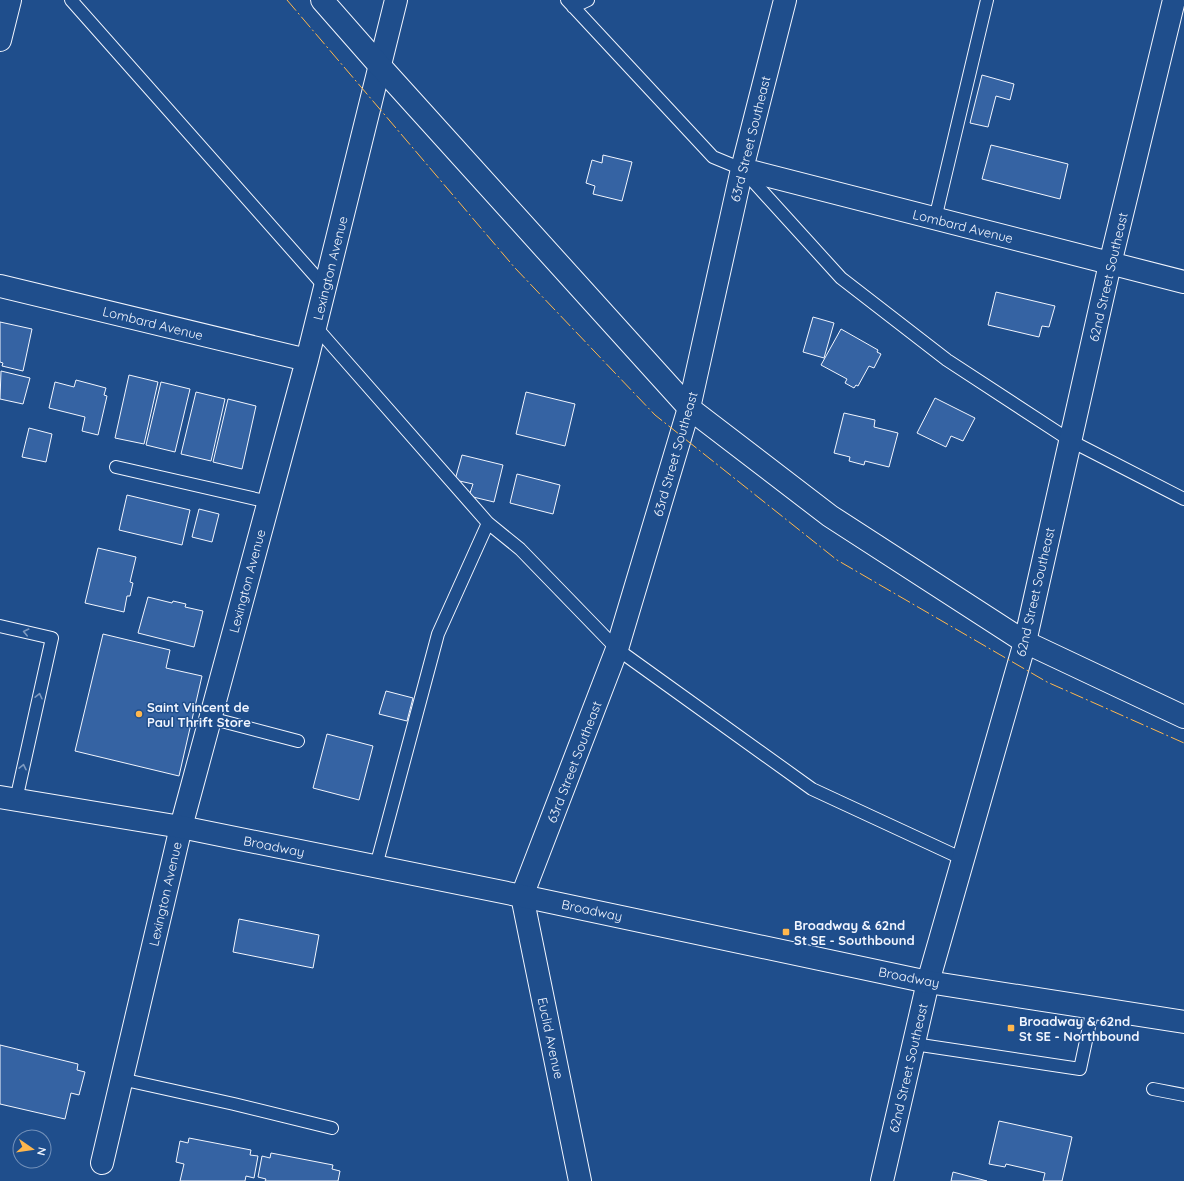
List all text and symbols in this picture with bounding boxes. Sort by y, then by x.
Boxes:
street label: 63rd Street Southeast [727,74,773,204]
street label: Lombard Avenue [911,206,1015,246]
street label: 62nd Street Southeast [1085,211,1131,343]
street label: Lexington Avenue [309,214,351,322]
street label: Lombard Avenue [101,303,205,343]
street label: 63rd Street Southeast [650,390,700,518]
street label: 62nd Street Southeast [1012,526,1058,658]
street label: Lexington Avenue [225,527,269,635]
one-way arrow [23,628,30,637]
one-way arrow [34,692,42,699]
place label: Saint Vincent de Paul Thrift Store [147,699,251,730]
street label: 63rd Street Southeast [543,699,605,825]
marker: Saint Vincent de Paul Thrift Store [134,709,144,719]
one-way arrow [18,764,26,770]
street label: Broadway [242,832,306,860]
street label: Lexington Avenue [145,840,185,948]
street label: Broadway [560,896,624,924]
place label: Broadway & 62nd St SE - Southbound [794,917,915,948]
marker: Broadway & 62nd St SE - Southbound [781,927,791,937]
street label: Broadway [877,963,941,991]
street label: Euclid Avenue [535,996,567,1080]
street label: 62nd Street Southeast [885,1002,931,1134]
place label: Broadway & 62nd St SE - Northbound [1019,1013,1139,1044]
marker: Broadway & 62nd St SE - Northbound [1006,1023,1016,1033]
north arrow [12,1129,52,1169]
text: N [34,1146,49,1157]

